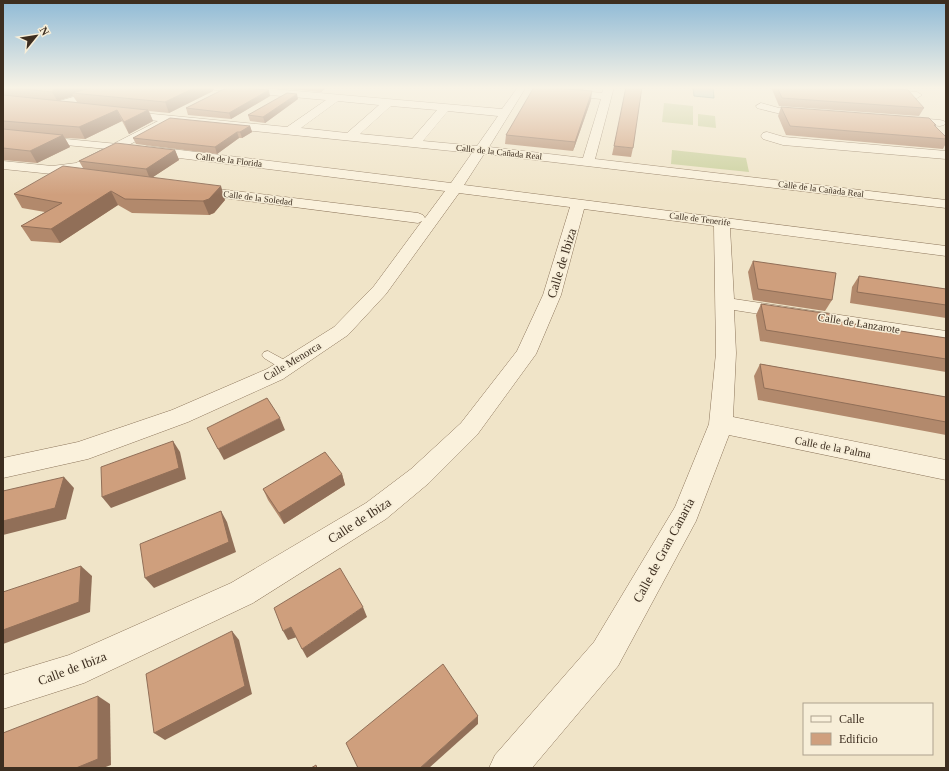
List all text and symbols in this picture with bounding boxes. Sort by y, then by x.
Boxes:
north arrow [16,16,56,56]
text: N [37,25,52,37]
street label: Calle de la Cañada Real [455,143,543,162]
street label: Calle de la Florida [195,151,263,169]
street label: Calle de la Cañada Real [777,179,865,199]
street label: Calle de la Soledad [223,189,294,207]
street label: Calle de Tenerife [669,210,731,228]
street label: Calle de Ibiza [544,226,579,300]
street label: Calle de Lanzarote [817,311,901,335]
street label: Calle Menorca [261,339,323,383]
street label: Calle de la Palma [794,434,872,460]
street label: Calle de Ibiza [325,494,394,546]
street label: Calle de Gran Canaria [630,495,697,605]
street label: Calle de Ibiza [36,648,109,688]
legend [803,703,933,755]
text: Calle [839,712,864,726]
text: Edificio [839,732,878,746]

